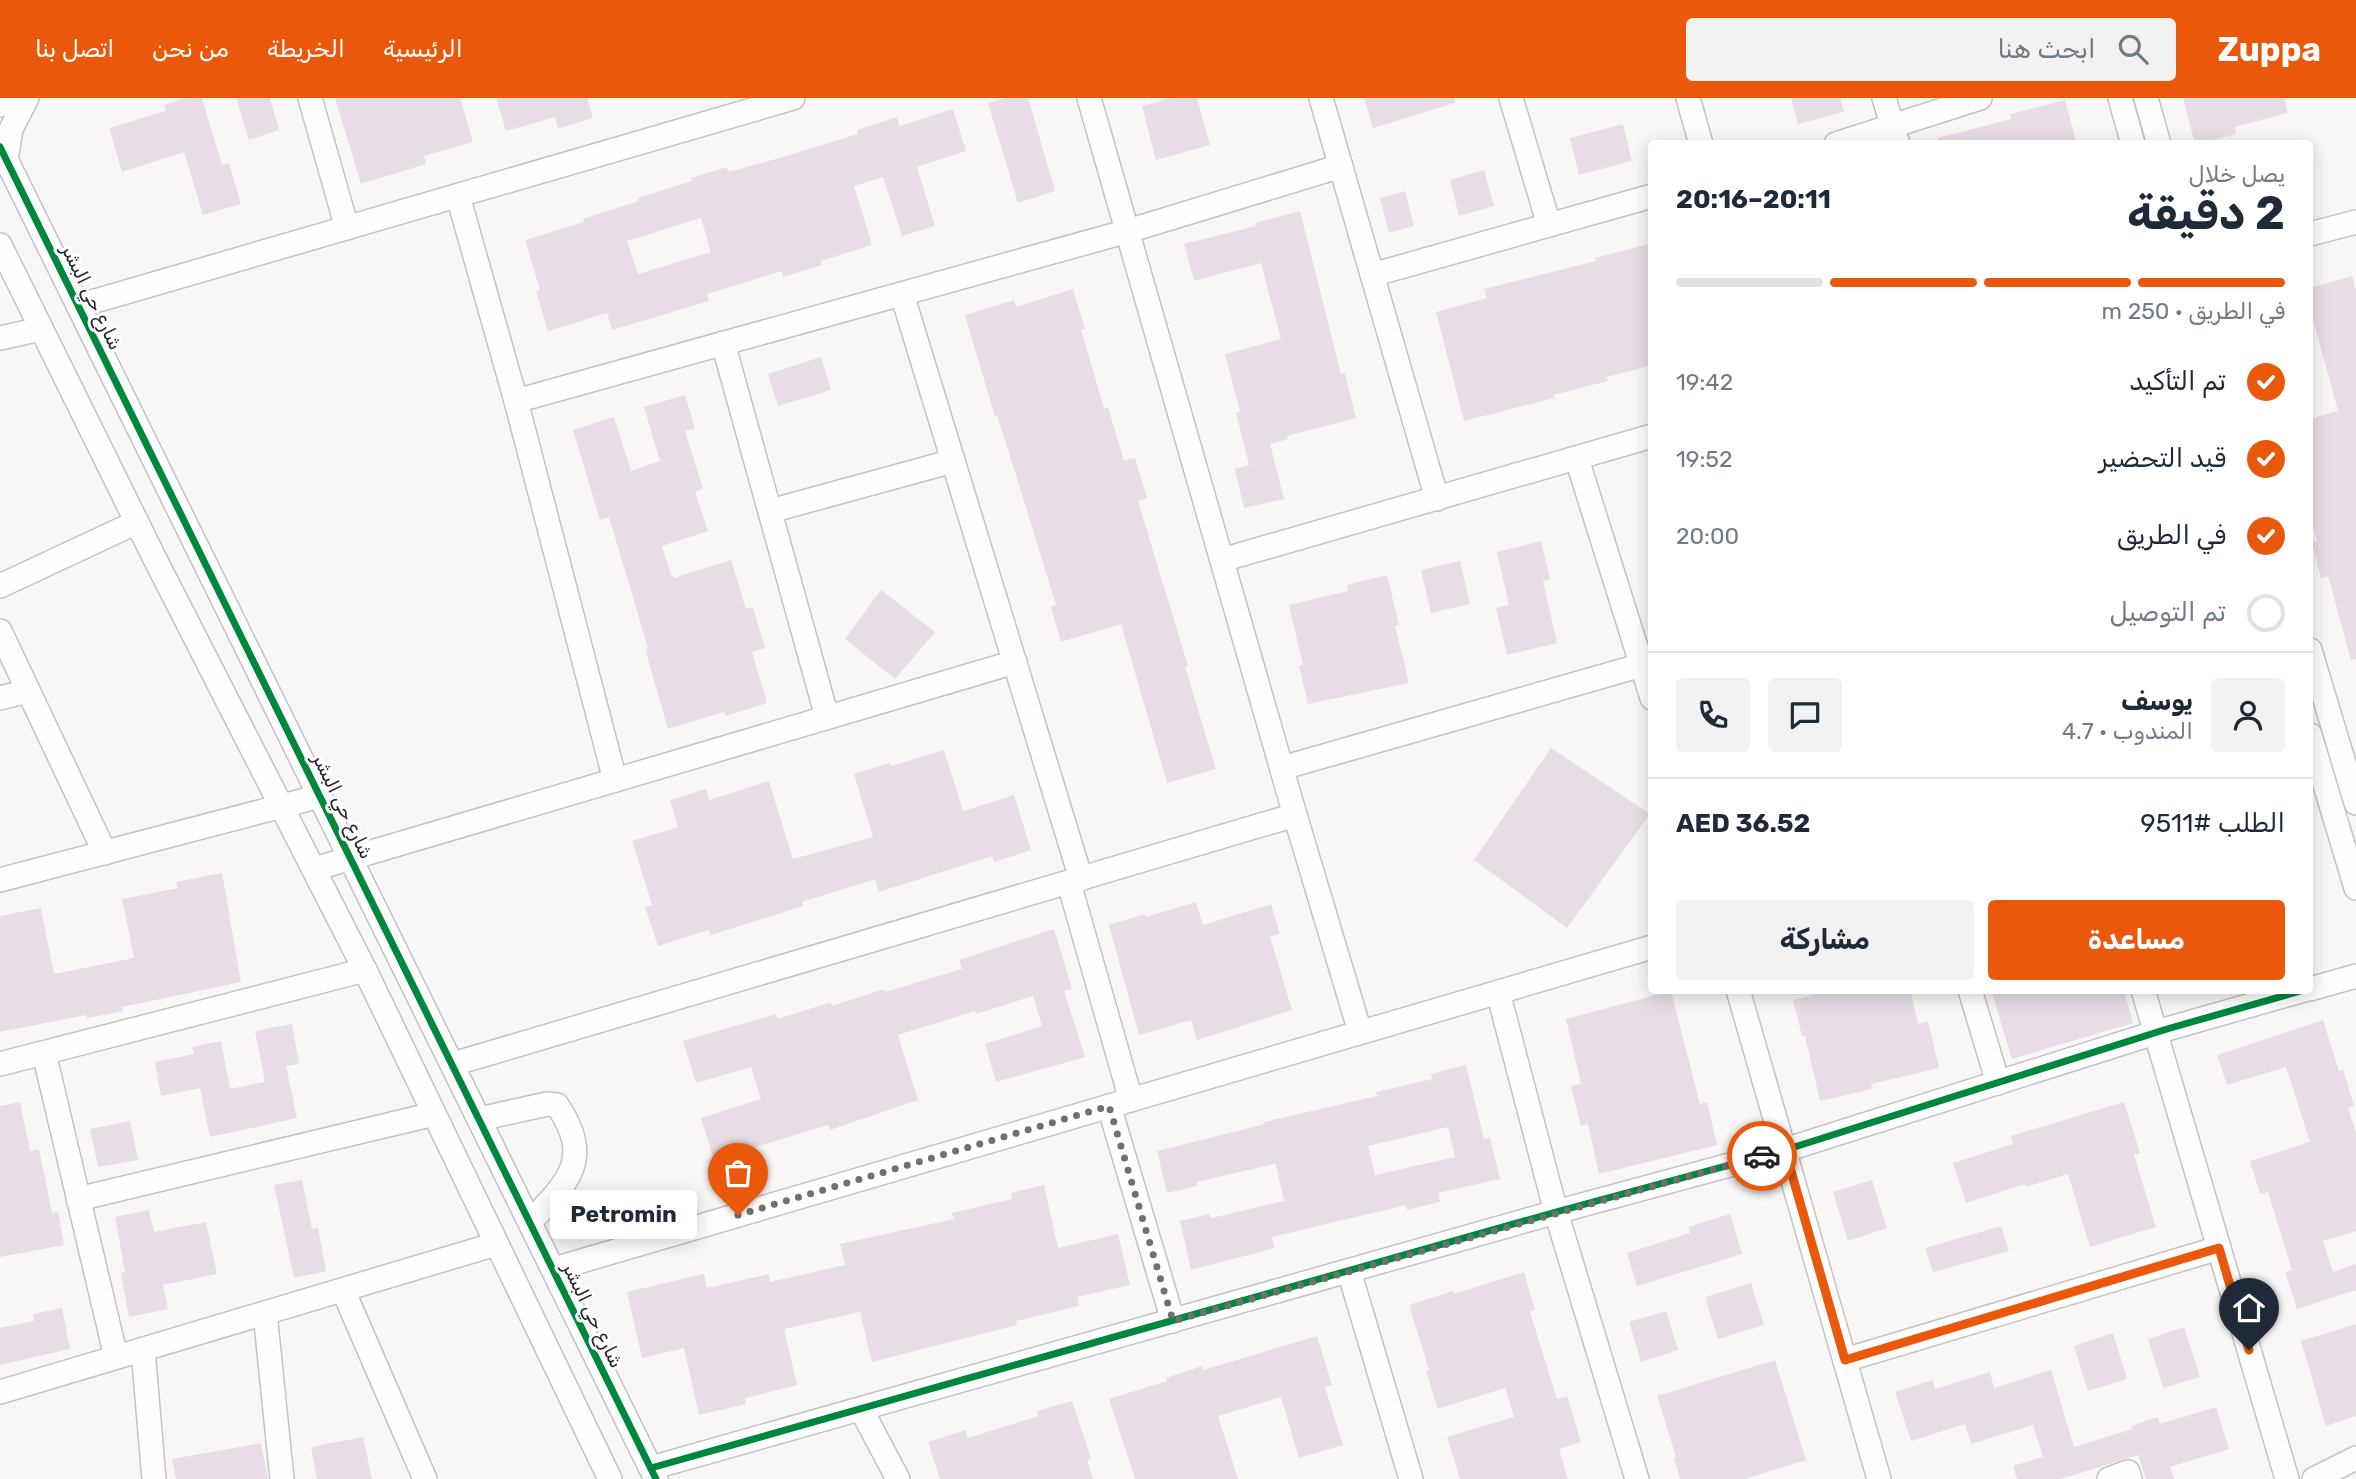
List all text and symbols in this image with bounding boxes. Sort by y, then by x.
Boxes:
search box [1686,18,2176,81]
icon: search [2114,30,2152,68]
text: Zuppa [2218,30,2321,69]
text: ابحث هنا [1997,34,2096,65]
text: اتصل بنا [35,35,114,63]
text: من نحن [152,35,229,63]
text: الخريطة [267,35,345,63]
text: الرئيسية [383,35,463,63]
text: يصل خلال [2189,160,2285,188]
text: 20:11–20:16 [1676,184,1831,215]
text: 2 دقيقة [2127,186,2285,241]
street label: شارع حي البشر [53,240,127,355]
text: في الطريق · 250 m [2102,297,2285,325]
icon: check [2247,363,2285,401]
text: تم التأكيد [2129,366,2226,397]
text: 19:42 [1676,368,1733,396]
icon: check [2247,440,2285,478]
text: قيد التحضير [2099,443,2226,474]
text: 19:52 [1676,445,1733,473]
icon: check [2247,517,2285,555]
text: في الطريق [2117,520,2226,551]
text: 20:00 [1676,522,1739,550]
text: تم التوصيل [2109,597,2226,628]
button: phone [1676,678,1750,752]
button: chat [1768,678,1842,752]
button: person [2211,678,2285,752]
text: يوسف [2121,686,2193,717]
text: المندوب · 4.7 [2062,717,2193,745]
street label: شارع حي البشر [304,749,378,864]
text: AED 36.52 [1676,808,1811,839]
text: الطلب #9511 [2140,808,2285,839]
button: مشاركة [1676,900,1974,980]
button: مساعدة [1988,900,2285,980]
courier [1727,1121,1797,1191]
icon: car [1743,1137,1781,1175]
pin [708,1143,768,1215]
icon: bag [719,1154,757,1192]
callout: Petromin [549,1190,696,1240]
text: Petromin [570,1200,677,1228]
street label: شارع حي البشر [554,1258,628,1373]
pin [2219,1278,2279,1350]
icon: home [2230,1289,2268,1327]

